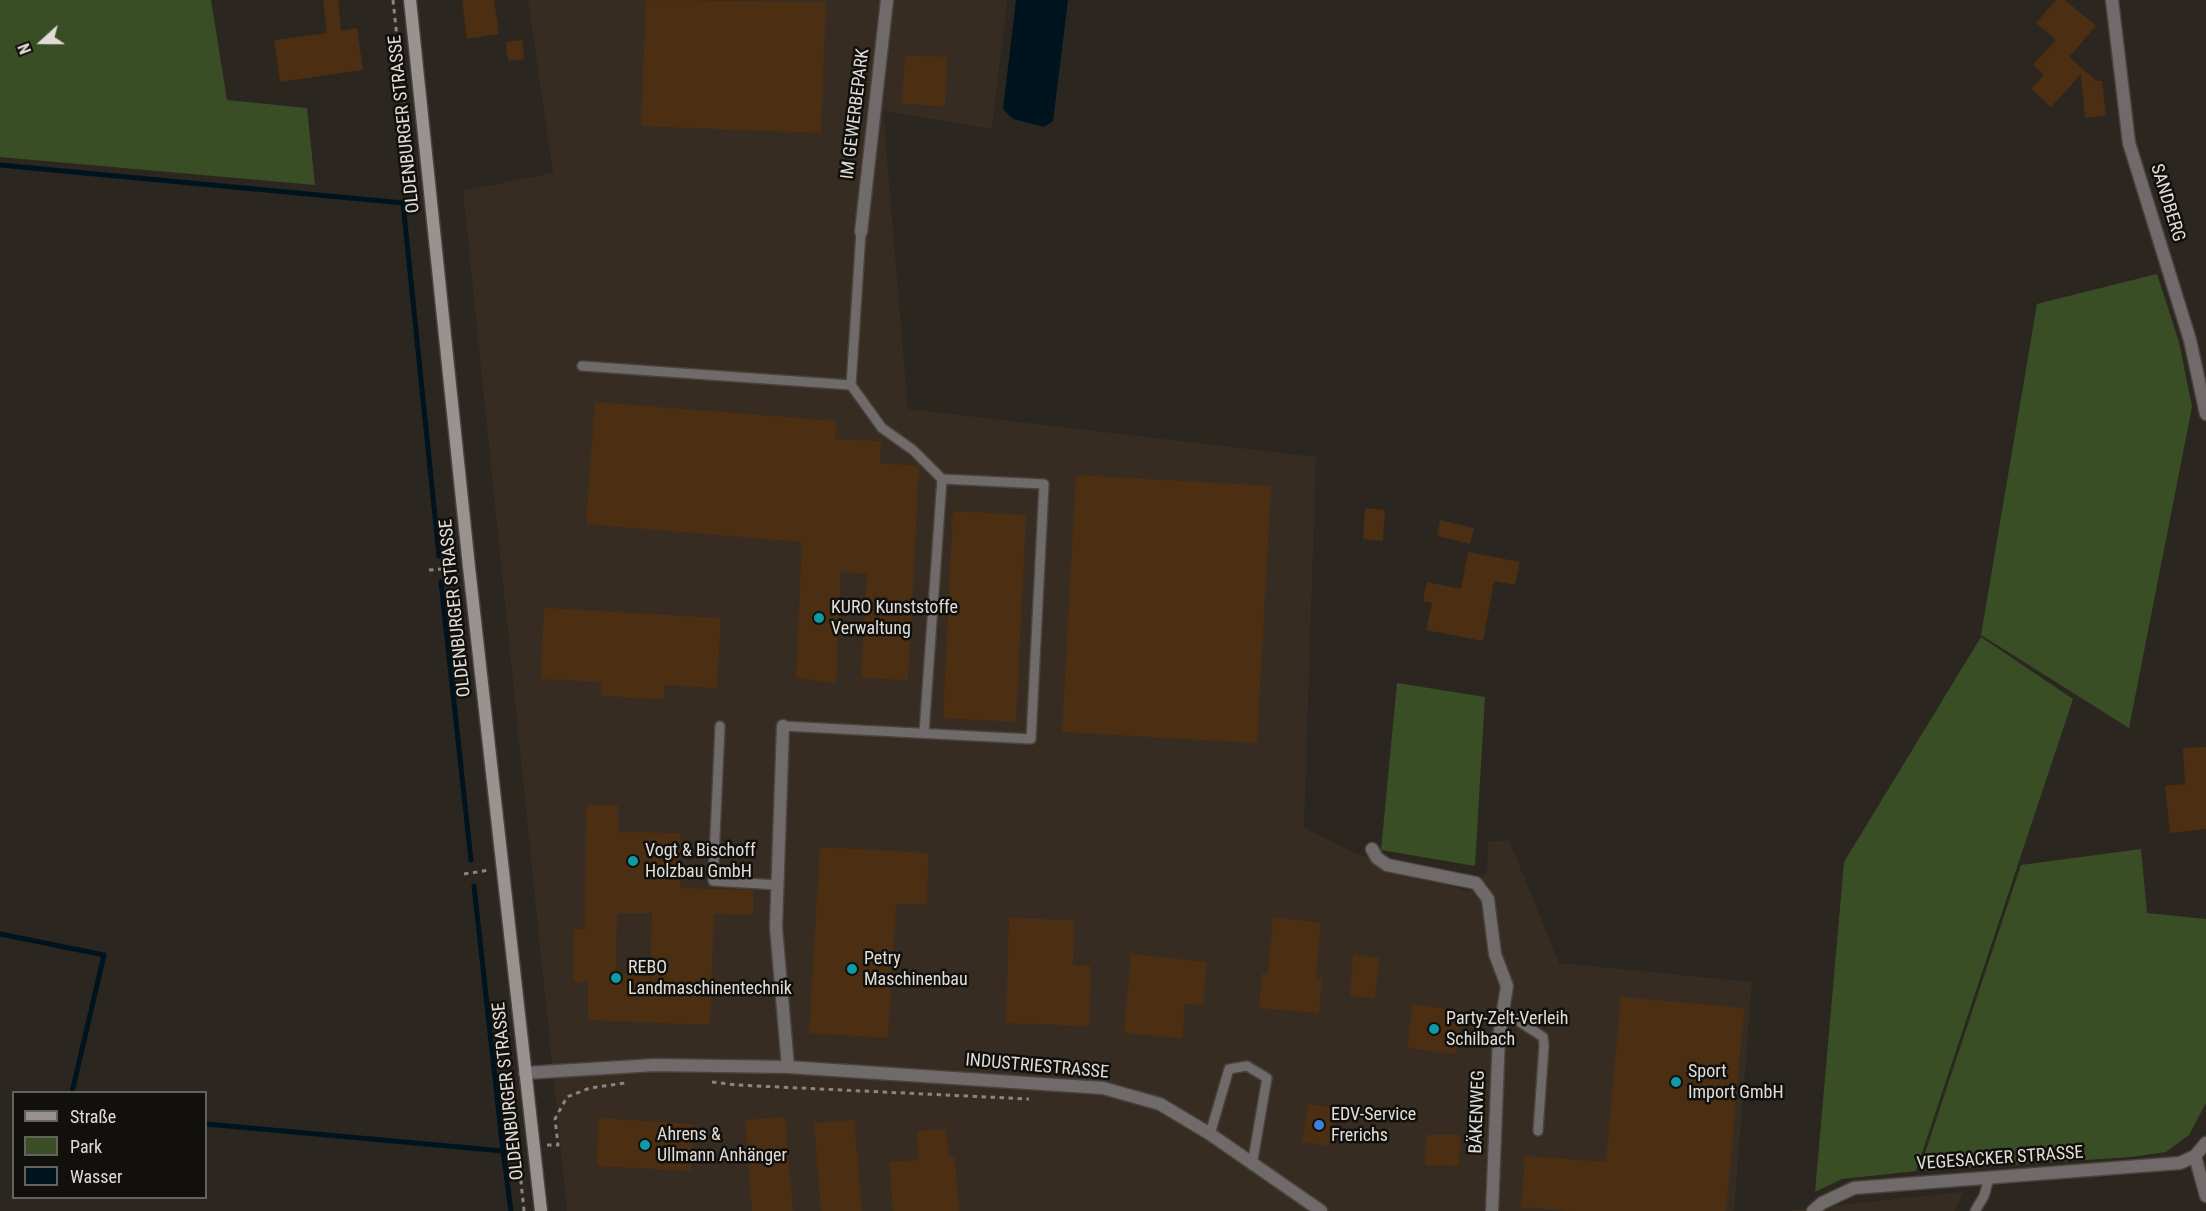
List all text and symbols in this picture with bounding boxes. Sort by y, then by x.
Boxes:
north arrow [12,12,72,72]
street label: OLDENBURGER STRASSE [385,34,425,214]
text: N [14,41,35,57]
street label: IM GEWERBEPARK [837,48,875,180]
street label: SANDBERG [2145,162,2189,244]
street label: OLDENBURGER STRASSE [436,518,476,698]
place label: KURO Kunststoffe Verwaltung [831,597,958,640]
marker: KURO Kunststoffe Verwaltung [812,611,826,625]
place label: Vogt & Bischoff Holzbau GmbH [645,840,756,882]
marker: Vogt & Bischoff Holzbau GmbH [626,854,640,868]
place label: Petry Maschinenbau [864,948,968,990]
place label: REBO Landmaschinentechnik [628,957,792,1000]
marker: Petry Maschinenbau [845,962,859,976]
marker: REBO Landmaschinentechnik [609,971,623,985]
street label: OLDENBURGER STRASSE [489,1001,529,1181]
place label: Party-Zelt-Verleih Schilbach [1446,1008,1568,1050]
marker: Party-Zelt-Verleih Schilbach [1427,1022,1441,1036]
street label: INDUSTRIESTRASSE [964,1050,1110,1084]
place label: Sport Import GmbH [1688,1061,1784,1104]
street label: BÄKENWEG [1466,1070,1490,1154]
marker: Sport Import GmbH [1669,1075,1683,1089]
legend [12,1091,207,1199]
place label: EDV-Service Frerichs [1331,1104,1416,1146]
text: Straße [70,1106,116,1127]
marker: EDV-Service Frerichs [1312,1118,1326,1132]
place label: Ahrens & Ullmann Anhänger [657,1124,787,1166]
text: Park [70,1136,102,1157]
marker: Ahrens & Ullmann Anhänger [638,1138,652,1152]
street label: VEGESACKER STRASSE [1916,1142,2084,1176]
text: Wasser [70,1166,122,1187]

